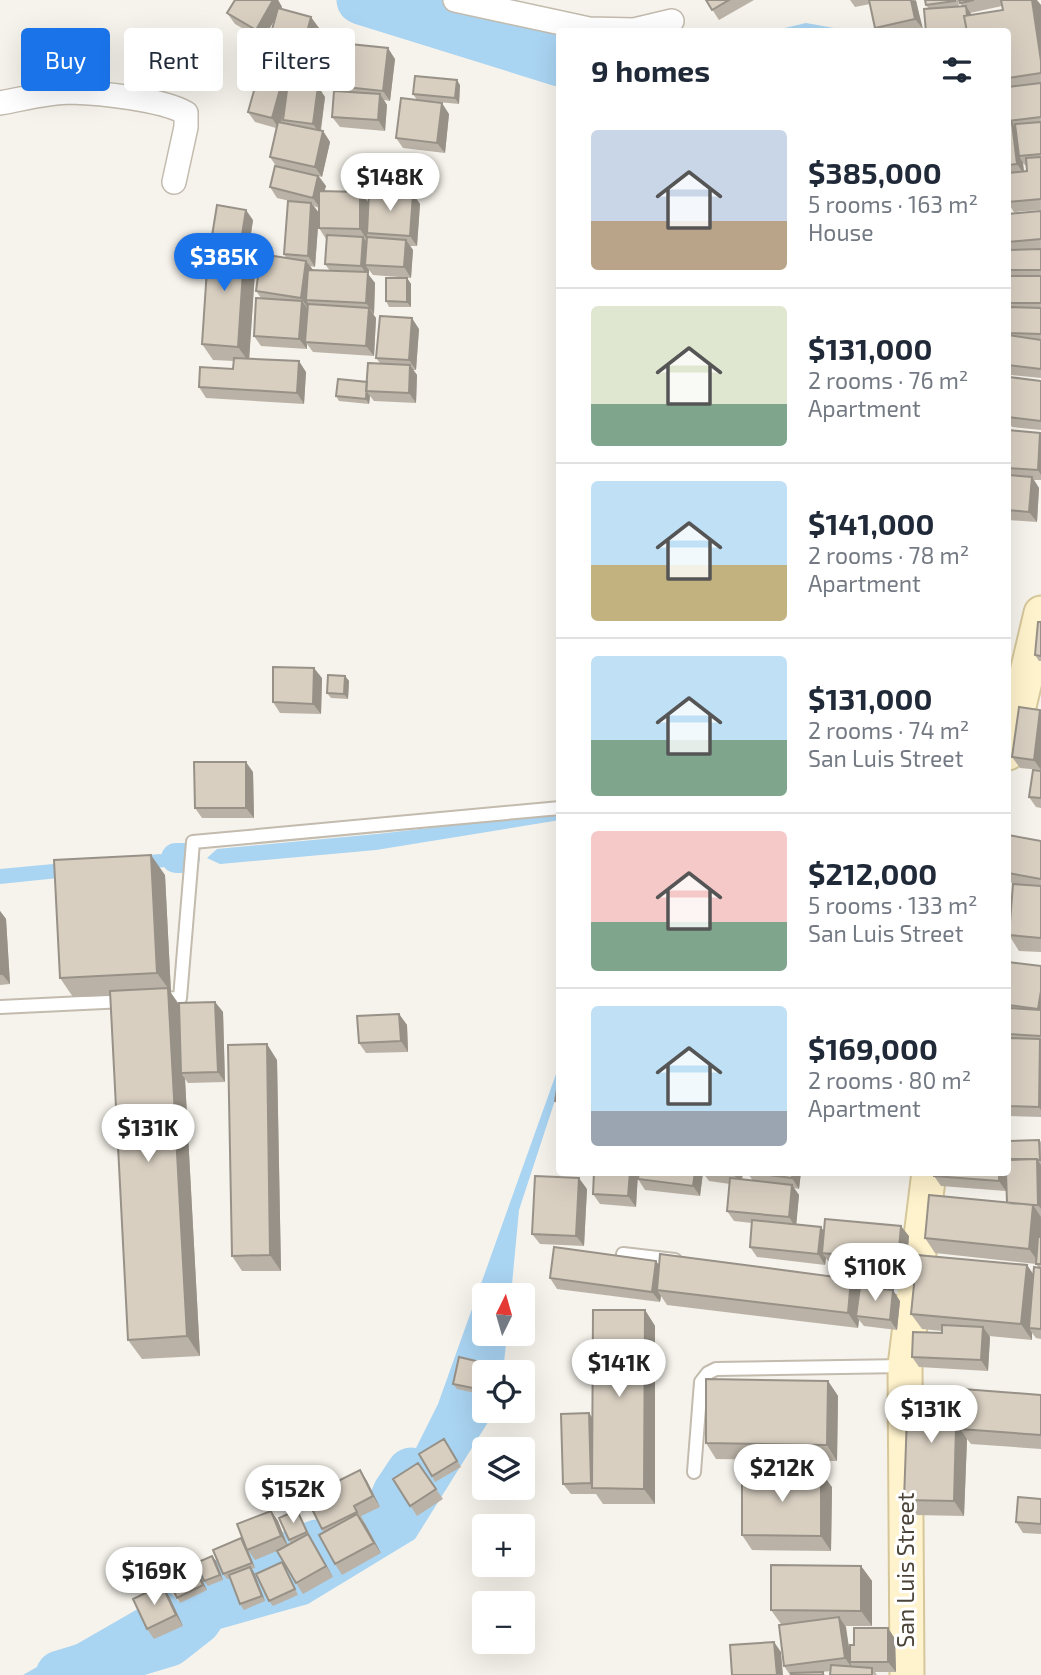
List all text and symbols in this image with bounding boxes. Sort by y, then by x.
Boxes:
chip: Buy [21,28,110,91]
chip: Rent [124,28,223,91]
chip: Filters [237,28,355,91]
icon: filters [938,51,976,89]
text: 9 homes [591,52,710,88]
pin: $148K [341,154,439,213]
text: $385,000 [808,154,942,190]
icon: home [647,158,731,242]
text: $148K [357,162,423,190]
text: 5 rooms · 163 m² [808,190,978,218]
text: House [808,218,874,246]
pin: $385K [175,233,273,293]
text: $385K [190,242,258,270]
text: $131,000 [808,330,932,366]
icon: home [647,334,731,418]
text: 2 rooms · 76 m² [808,366,968,394]
text: Apartment [808,394,921,422]
text: $141,000 [808,505,934,541]
icon: home [647,509,731,593]
text: 2 rooms · 78 m² [808,541,969,569]
text: Apartment [808,569,921,597]
text: $131,000 [808,680,932,716]
icon: home [647,684,731,768]
text: 2 rooms · 74 m² [808,716,969,744]
text: San Luis Street [808,744,963,772]
text: $212,000 [808,855,937,891]
icon: home [647,859,731,943]
text: 5 rooms · 133 m² [808,891,978,919]
text: San Luis Street [808,919,963,947]
text: $169,000 [808,1030,938,1066]
icon: home [647,1034,731,1118]
text: 2 rooms · 80 m² [808,1066,971,1094]
text: Apartment [808,1094,921,1122]
pin: $131K [99,1104,197,1164]
text: $131K [118,1113,178,1141]
pin: $110K [826,1244,924,1303]
text: $110K [844,1252,906,1280]
north arrow [472,1283,536,1346]
map controls [472,1283,535,1654]
pin: $141K [570,1340,668,1399]
text: $141K [588,1348,650,1376]
button: locate [472,1360,535,1423]
pin: $131K [882,1386,980,1445]
text: $131K [901,1394,961,1422]
button: layers [472,1437,535,1500]
pin: $212K [733,1444,831,1504]
text: $212K [750,1453,814,1481]
pin: $152K [244,1466,342,1525]
text: $152K [261,1474,325,1502]
street label: San Luis Street [891,1492,919,1648]
button: + [472,1514,535,1577]
pin: $169K [105,1548,203,1607]
text: $169K [122,1556,187,1584]
button: − [472,1591,535,1654]

